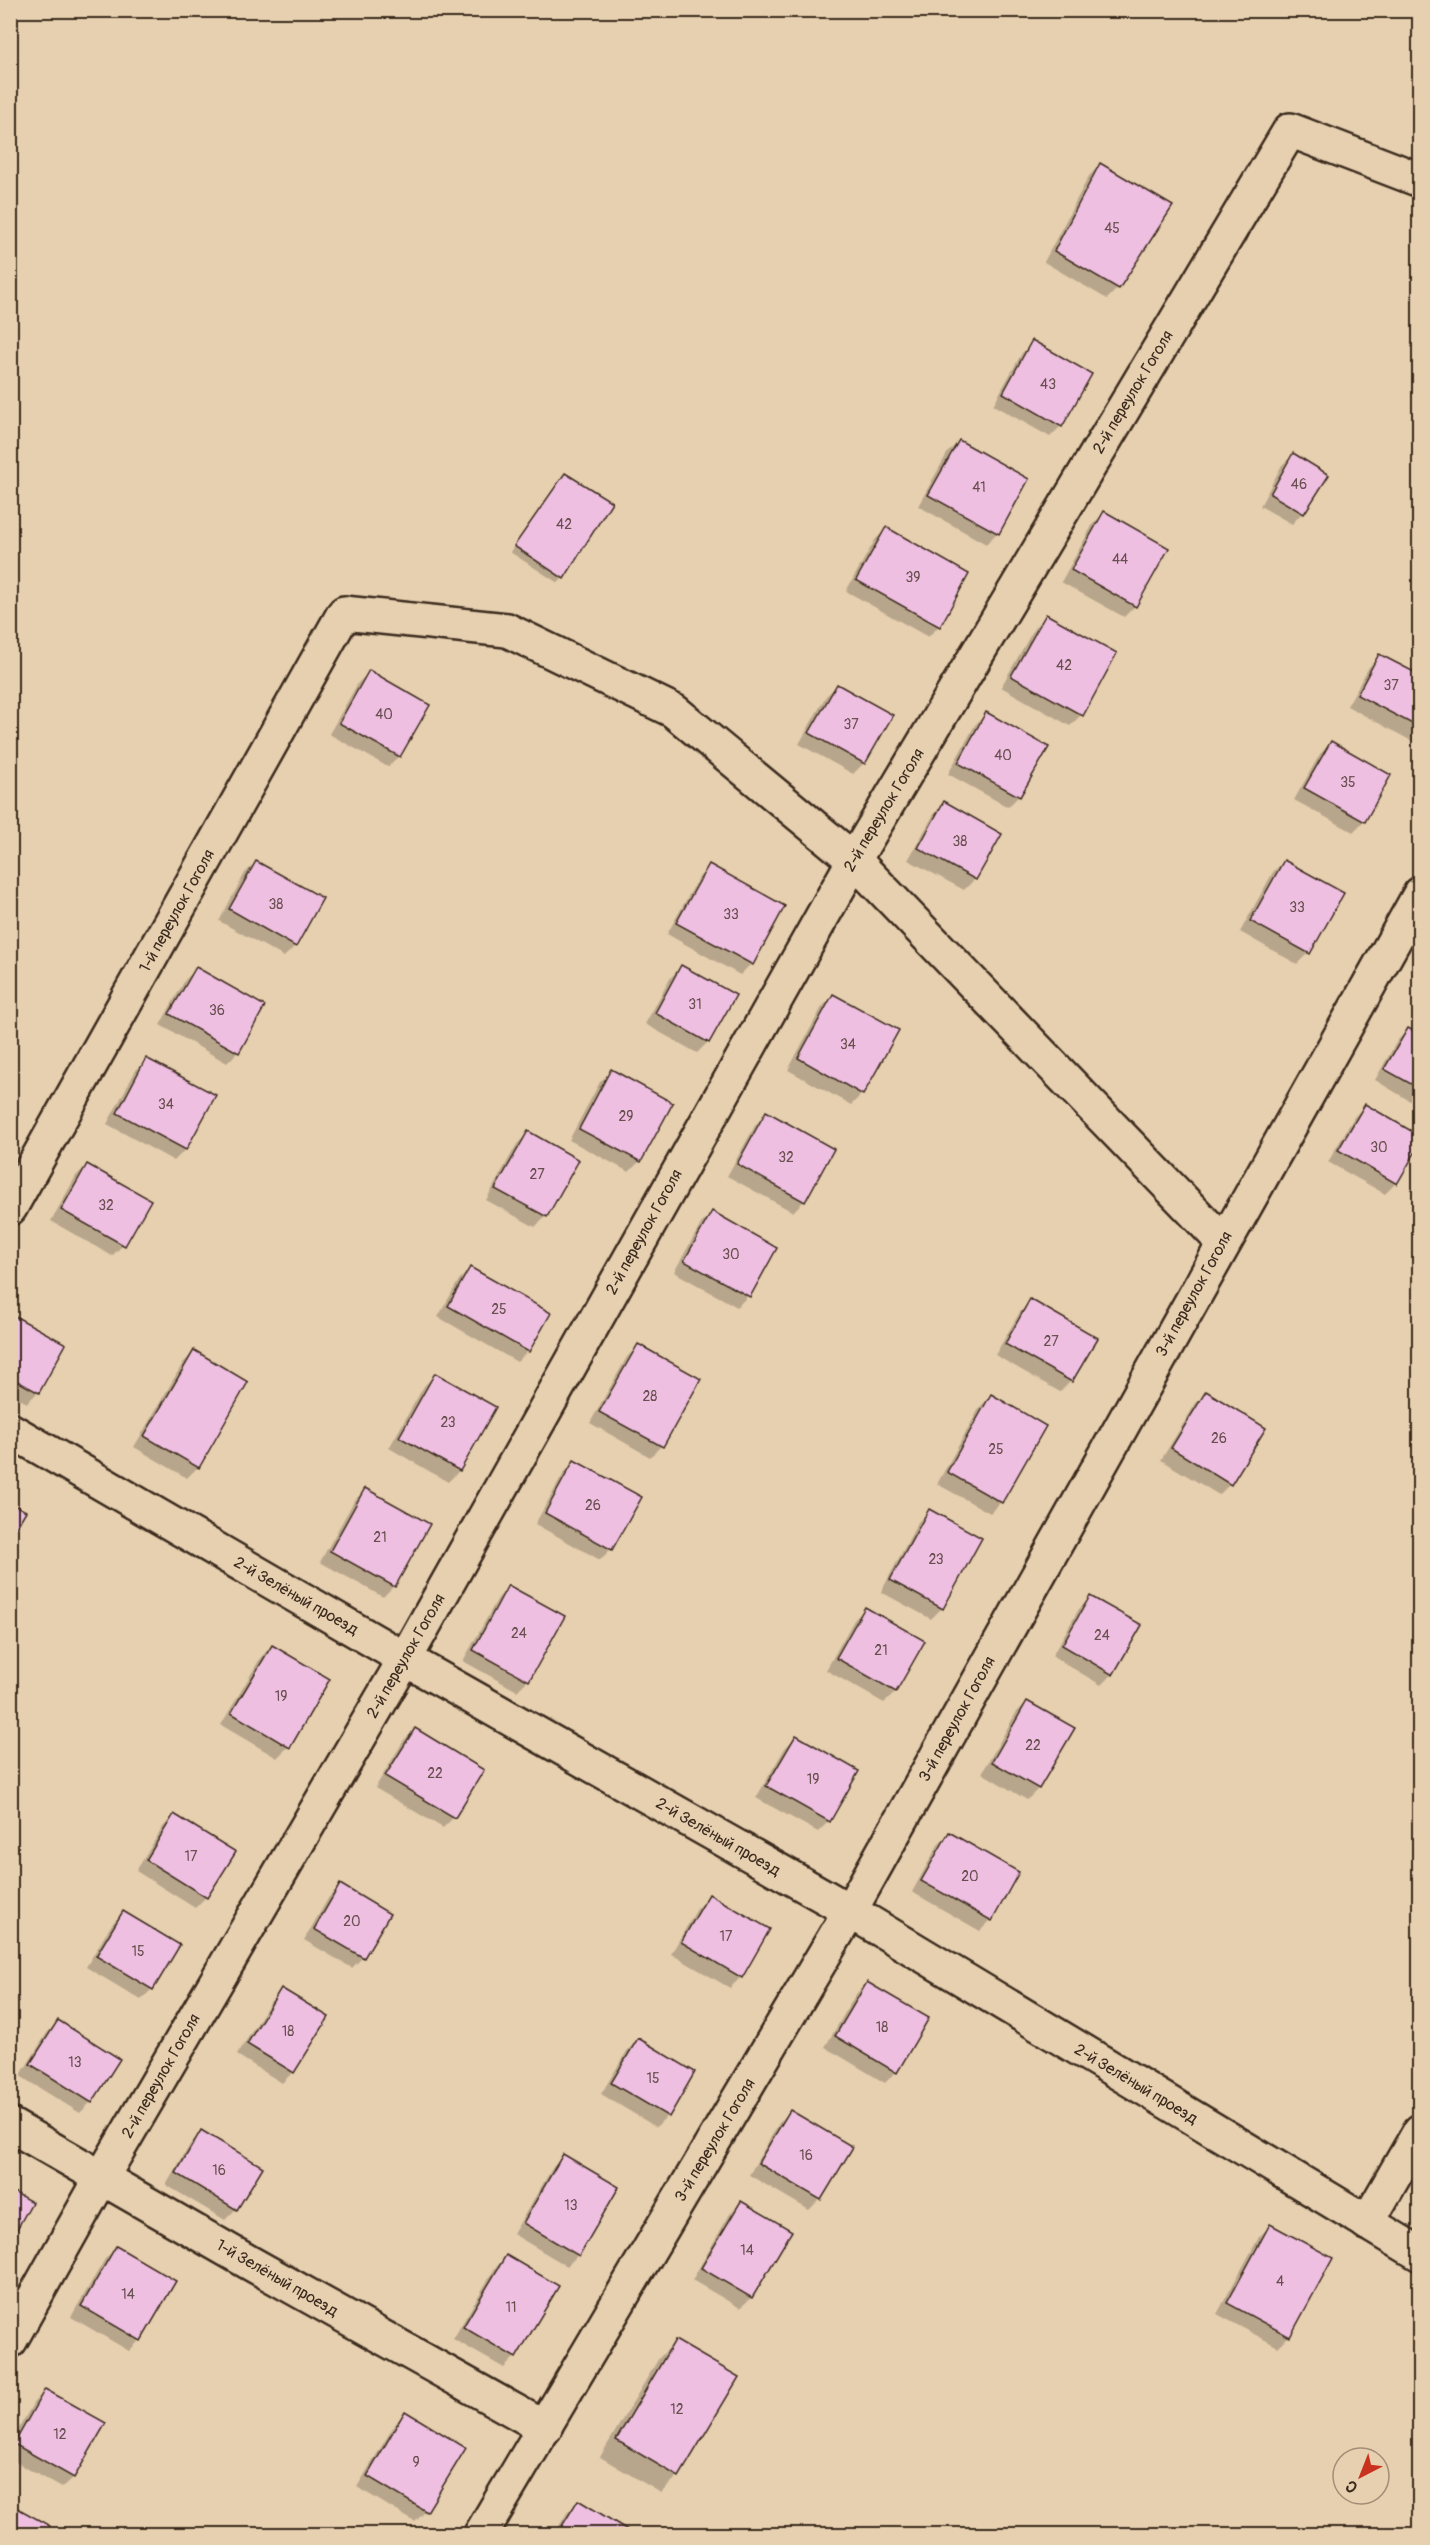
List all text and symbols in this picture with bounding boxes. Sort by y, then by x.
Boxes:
house number: 45 [1104,220,1120,237]
street label: 2-й переулок Гоголя [1088,327,1178,457]
house number: 43 [1040,376,1056,393]
house number: 46 [1291,476,1307,493]
house number: 41 [972,479,986,496]
house number: 42 [556,516,572,533]
house number: 44 [1112,551,1128,568]
house number: 39 [905,569,921,586]
house number: 42 [1056,657,1072,674]
house number: 37 [1383,677,1399,694]
house number: 40 [375,706,393,723]
house number: 37 [843,716,859,733]
street label: 2-й переулок Гоголя [839,745,929,875]
house number: 40 [994,747,1012,764]
house number: 35 [1340,774,1356,791]
house number: 38 [953,833,967,850]
street label: 1-й переулок Гоголя [135,846,219,976]
house number: 38 [269,896,283,913]
house number: 33 [1289,899,1305,916]
house number: 33 [723,906,739,923]
house number: 31 [688,996,702,1013]
house number: 36 [209,1002,225,1019]
house number: 34 [840,1036,856,1053]
house number: 34 [158,1096,174,1113]
house number: 29 [618,1108,634,1125]
house number: 30 [1370,1139,1388,1156]
house number: 32 [778,1149,794,1166]
house number: 27 [529,1166,545,1183]
street label: 2-й переулок Гоголя [601,1166,687,1298]
house number: 32 [98,1197,114,1214]
street label: 3-й переулок Гоголя [1151,1228,1237,1360]
house number: 30 [722,1246,740,1263]
house number: 25 [491,1301,507,1318]
house number: 27 [1043,1333,1059,1350]
house number: 28 [643,1388,657,1405]
house number: 23 [440,1414,456,1431]
house number: 26 [1211,1430,1227,1447]
house number: 25 [988,1441,1004,1458]
house number: 26 [585,1497,601,1514]
house number: 21 [373,1529,387,1546]
house number: 23 [928,1551,944,1568]
street label: 2-й Зелёный проезд [230,1552,362,1640]
street label: 2-й переулок Гоголя [362,1590,450,1722]
house number: 24 [511,1625,527,1642]
house number: 24 [1094,1627,1110,1644]
house number: 21 [874,1642,888,1659]
street label: 3-й переулок Гоголя [914,1653,1000,1785]
house number: 19 [275,1688,287,1705]
house number: 22 [1025,1737,1041,1754]
house number: 22 [427,1765,443,1782]
house number: 19 [807,1771,819,1788]
street label: 2-й Зелёный проезд [652,1793,784,1881]
house number: 17 [185,1848,198,1865]
house number: 20 [961,1868,979,1885]
house number: 20 [343,1913,361,1930]
house number: 17 [720,1928,733,1945]
house number: 15 [131,1943,145,1960]
street label: 2-й переулок Гоголя [117,2010,205,2142]
house number: 18 [876,2019,888,2036]
house number: 18 [282,2023,294,2040]
street label: 2-й Зелёный проезд [1071,2039,1202,2129]
house number: 13 [68,2054,82,2071]
house number: 15 [646,2070,660,2087]
street label: 3-й переулок Гоголя [670,2075,760,2205]
house number: 16 [799,2147,813,2164]
house number: 16 [212,2162,226,2179]
house number: 13 [564,2197,578,2214]
street label: 1-й Зелёный проезд [212,2235,342,2321]
house number: 14 [740,2242,754,2259]
house number: 4 [1276,2273,1284,2290]
house number: 14 [121,2286,135,2303]
house number: 11 [506,2299,516,2316]
house number: 12 [670,2401,684,2418]
house number: 12 [53,2426,67,2443]
north arrow [1331,2446,1391,2506]
house number: 9 [412,2454,420,2471]
text: С [1341,2476,1362,2497]

